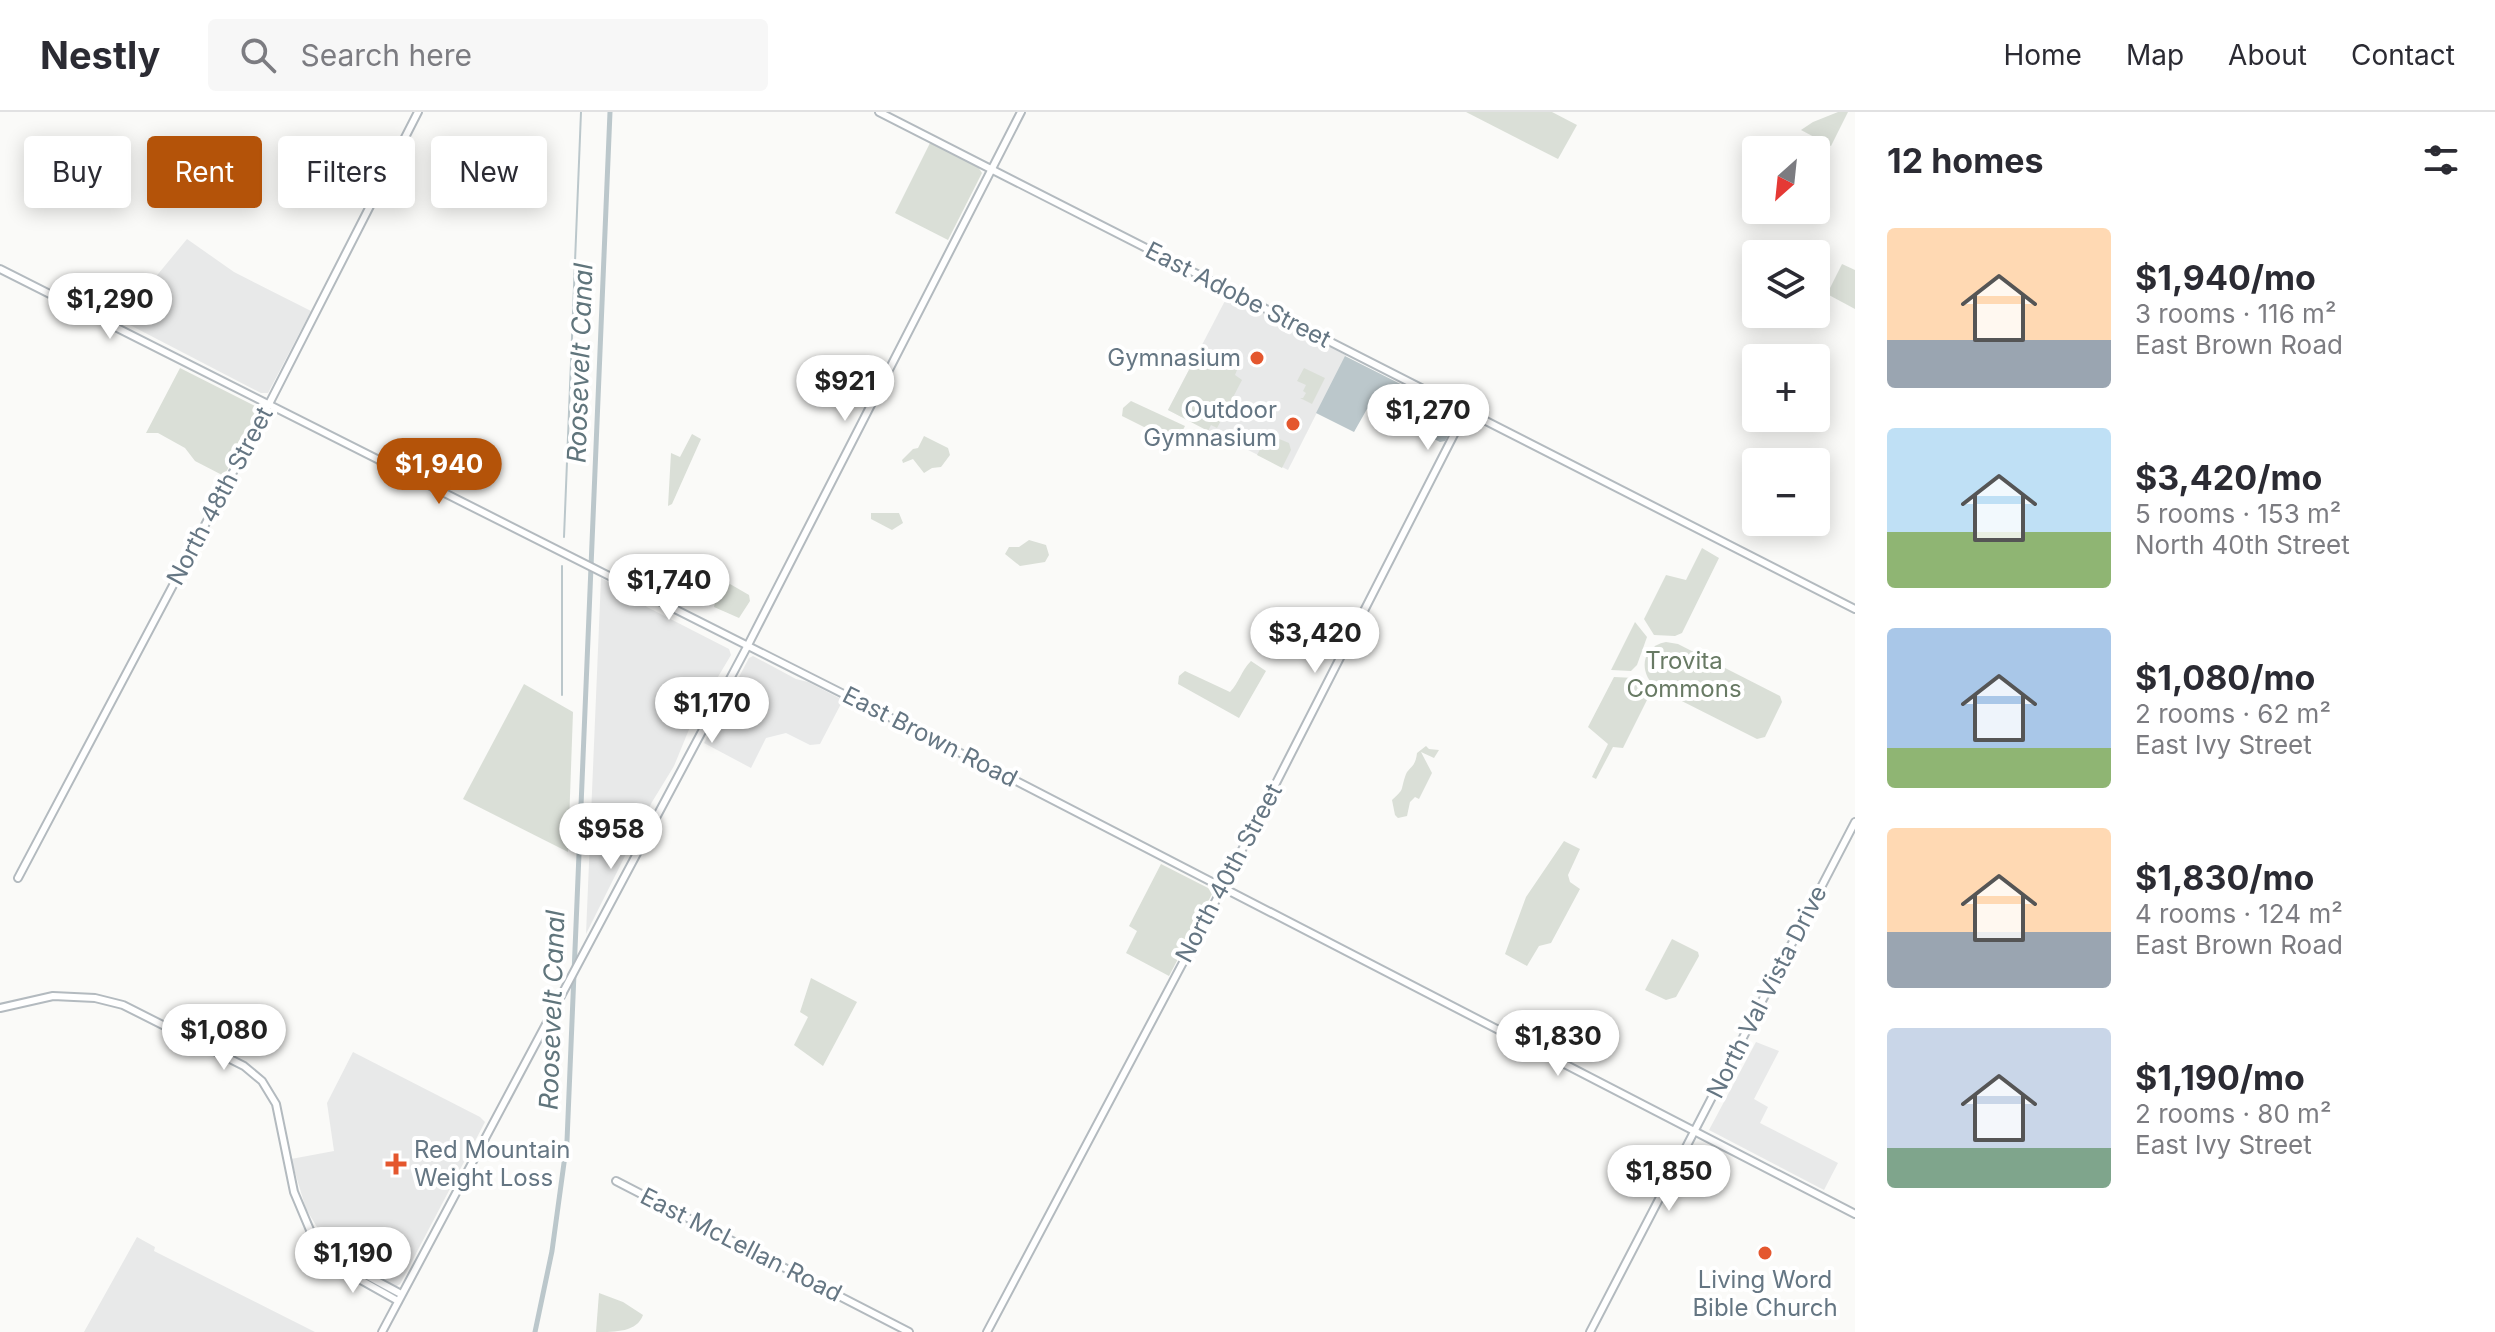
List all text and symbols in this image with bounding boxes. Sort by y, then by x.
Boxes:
search box [208,19,768,91]
text: Nestly [40,32,160,78]
icon: search [236,33,280,77]
text: Search here [300,37,472,73]
text: Home [2003,38,2082,72]
text: Map [2126,38,2184,72]
text: About [2228,38,2307,72]
text: Contact [2351,38,2455,72]
chip: Buy [24,136,131,208]
chip: Rent [147,136,262,208]
chip: Filters [278,136,415,208]
chip: New [431,136,547,208]
north arrow [1742,136,1830,224]
map controls [1742,136,1830,536]
icon: filters [2419,138,2463,182]
text: 12 homes [1887,140,2043,181]
street label: East Adobe Street [1141,235,1336,354]
button: layers [1742,240,1830,328]
text: $1,940/mo [2135,257,2316,298]
icon: home [1951,260,2047,356]
water label: Roosevelt Canal [561,262,599,463]
pin: $1,290 [45,273,175,341]
text: $1,290 [66,283,154,314]
text: 3 rooms · 116 m² [2135,298,2336,329]
text: East Brown Road [2135,329,2343,360]
place label: Gymnasium [1107,343,1241,372]
button: + [1742,344,1830,432]
marker: Gymnasium [1248,349,1266,367]
pin: $921 [798,355,892,423]
text: $921 [814,365,876,396]
pin: $1,270 [1363,384,1493,452]
text: $1,270 [1385,394,1471,425]
place label: Outdoor Gymnasium [1143,395,1277,452]
street label: North 48th Street [160,402,279,590]
marker: Outdoor Gymnasium [1284,415,1302,433]
pin: $1,940 [374,438,504,506]
text: $1,940 [395,448,483,479]
button: − [1742,448,1830,536]
text: $3,420/mo [2135,457,2322,498]
icon: home [1951,460,2047,556]
text: 5 rooms · 153 m² [2135,498,2341,529]
text: North 40th Street [2135,529,2350,560]
pin: $1,740 [604,554,734,622]
text: $1,740 [627,564,711,595]
pin: $3,420 [1250,607,1380,675]
text: $3,420 [1268,617,1362,648]
park label: Trovita Commons [1626,646,1742,703]
text: $1,080/mo [2135,657,2315,698]
icon: home [1951,660,2047,756]
pin: $1,170 [647,677,777,745]
street label: East Brown Road [838,680,1022,793]
text: $1,170 [673,687,751,718]
text: 2 rooms · 62 m² [2135,698,2331,729]
text: East Ivy Street [2135,729,2312,760]
street label: North 40th Street [1169,778,1288,967]
pin: $958 [564,803,658,871]
text: $958 [577,813,645,844]
text: $1,830/mo [2135,857,2314,898]
icon: home [1951,860,2047,956]
street label: North Val Vista Drive [1700,881,1833,1103]
text: 4 rooms · 124 m² [2135,898,2343,929]
water label: Roosevelt Canal [533,909,571,1110]
text: East Brown Road [2135,929,2343,960]
pin: $1,080 [159,1004,289,1072]
pin: $1,830 [1493,1010,1623,1078]
text: $1,080 [180,1014,268,1045]
text: $1,830 [1514,1020,1602,1051]
text: $1,190/mo [2135,1057,2305,1098]
icon: home [1951,1060,2047,1156]
text: 2 rooms · 80 m² [2135,1098,2331,1129]
text: East Ivy Street [2135,1129,2312,1160]
place label: Red Mountain Weight Loss [414,1135,570,1192]
pin: $1,850 [1604,1145,1734,1213]
marker: Red Mountain Weight Loss [385,1153,407,1175]
text: $1,850 [1625,1155,1713,1186]
street label: East McLellan Road [636,1181,847,1308]
pin: $1,190 [288,1227,418,1295]
text: $1,190 [313,1237,393,1268]
marker: Living Word Bible Church [1756,1244,1774,1262]
place label: Living Word Bible Church [1692,1265,1838,1322]

